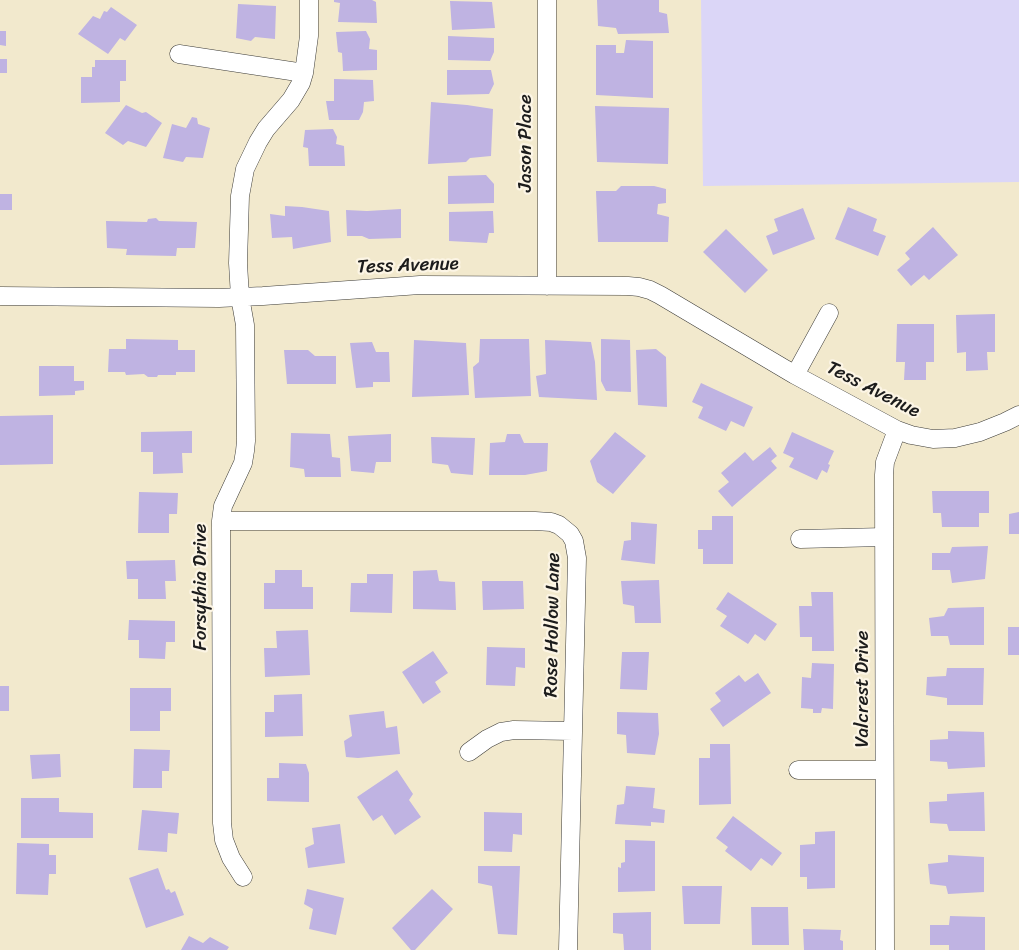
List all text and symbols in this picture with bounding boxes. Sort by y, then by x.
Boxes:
street label: Jason Place [515,94,537,192]
street label: Tess Avenue [357,253,459,279]
street label: Tess Avenue [823,357,923,423]
street label: Forsythia Drive [190,523,212,651]
street label: Rose Hollow Lane [540,553,566,697]
street label: Valcrest Drive [852,631,874,747]

